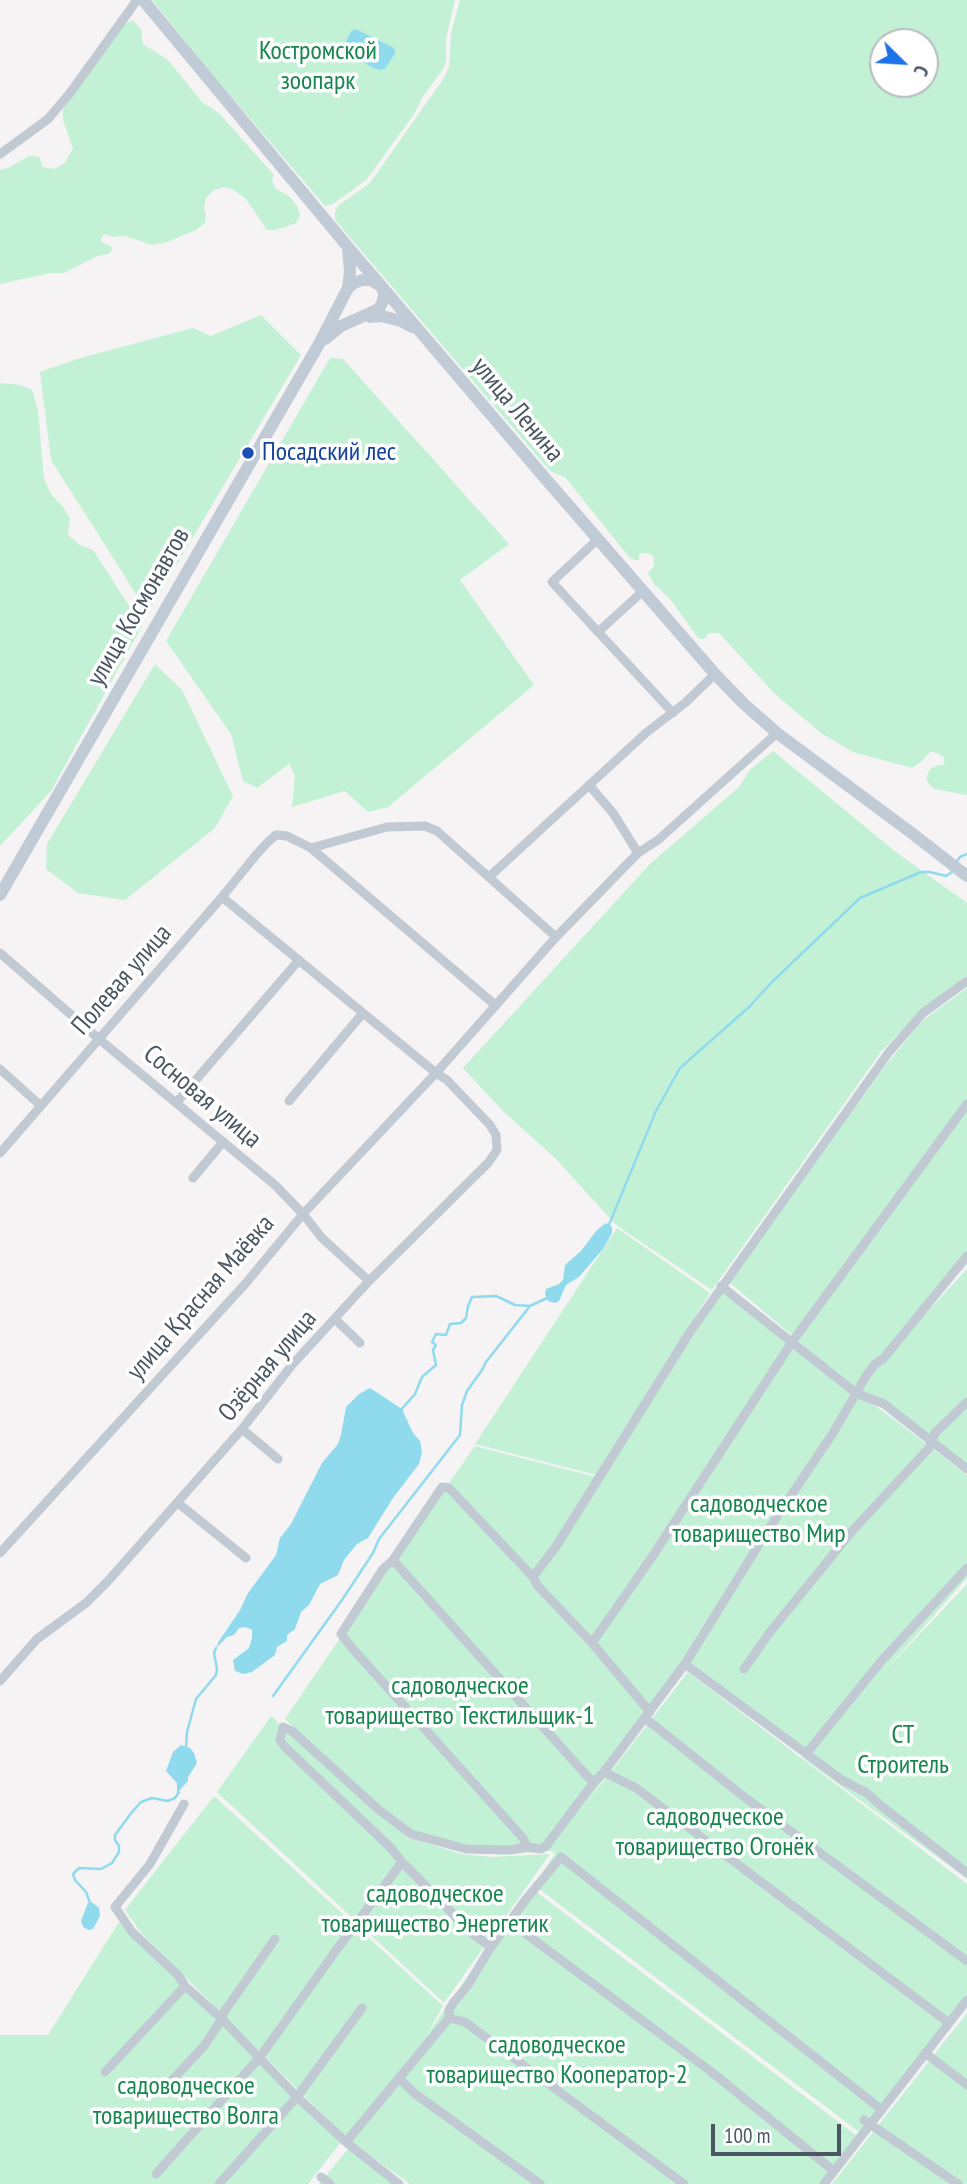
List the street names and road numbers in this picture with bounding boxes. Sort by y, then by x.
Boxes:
street label: улица Ленина [464,351,570,469]
street label: улица Космонавтов [81,522,197,692]
street label: Полевая улица [66,918,178,1042]
street label: Сосновая улица [137,1039,267,1155]
street label: улица Красная Маёвка [121,1209,281,1387]
street label: Озёрная улица [212,1304,324,1428]

